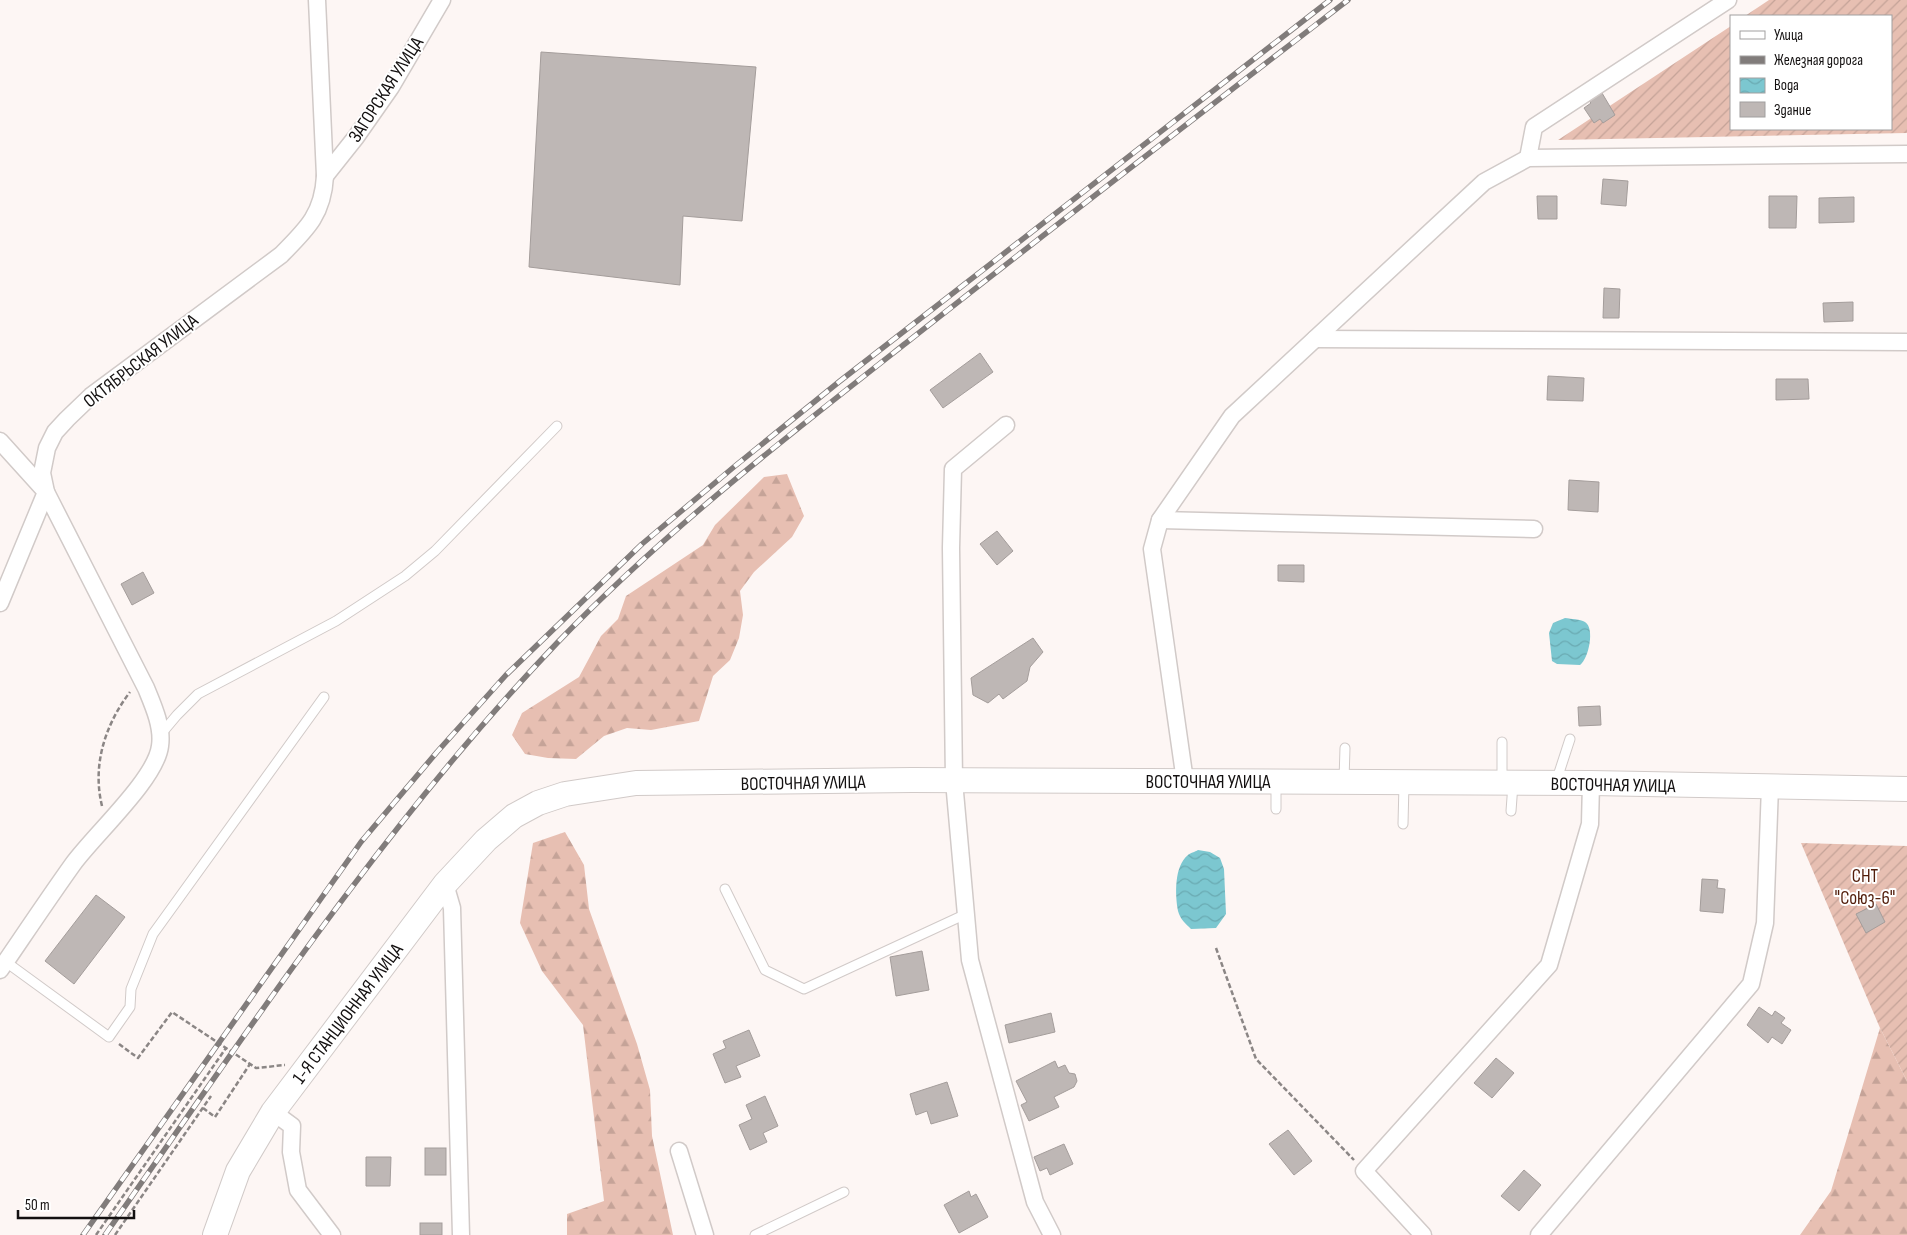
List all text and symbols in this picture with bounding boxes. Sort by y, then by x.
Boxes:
legend [1730,15,1892,130]
text: Улица [1774,26,1803,45]
street label: ЗАГОРСКАЯ УЛИЦА [344,32,429,147]
text: Железная дорога [1774,51,1863,70]
text: Вода [1774,76,1799,95]
text: Здание [1774,101,1811,120]
street label: ОКТЯБРЬСКАЯ УЛИЦА [79,309,203,413]
street label: ВОСТОЧНАЯ УЛИЦА [740,771,867,796]
street label: ВОСТОЧНАЯ УЛИЦА [1146,771,1271,794]
street label: ВОСТОЧНАЯ УЛИЦА [1550,773,1676,798]
park label: СНТ "Союз-6" [1835,865,1895,910]
street label: 1-Я СТАНЦИОННАЯ УЛИЦА [288,939,409,1089]
scale bar [18,1188,134,1220]
text: 50 m [25,1196,50,1215]

